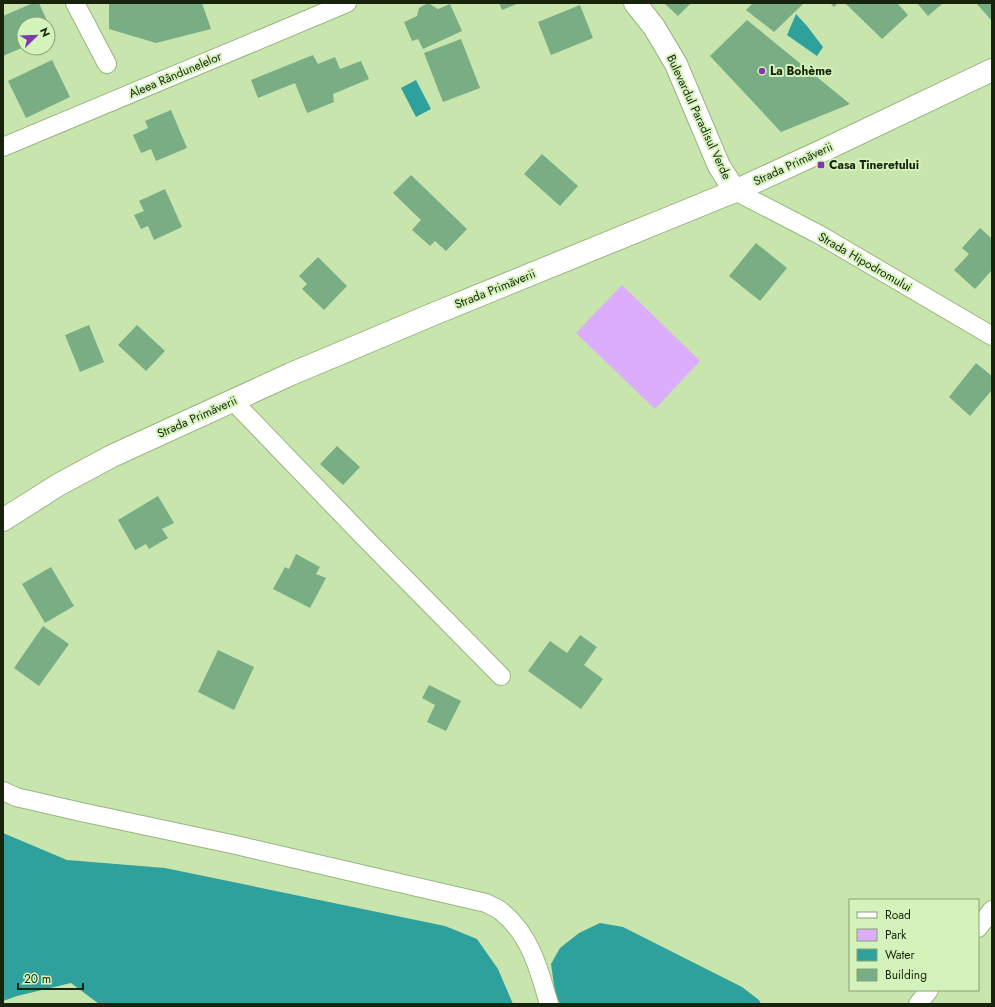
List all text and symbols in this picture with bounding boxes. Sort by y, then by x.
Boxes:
north arrow [16,16,56,56]
text: N [36,25,54,39]
street label: Aleea Rândunelelor [126,47,225,103]
street label: Bulevardul Paradisul Verde [662,52,736,182]
place label: La Bohème [770,62,832,80]
marker: La Bohème [757,66,767,76]
street label: Strada Primăverii [750,138,836,190]
place label: Casa Tineretului [829,156,919,174]
marker: Casa Tineretului [816,160,826,170]
street label: Strada Hipodromului [815,228,915,296]
street label: Strada Primăverii [452,265,538,313]
street label: Strada Primăverii [154,391,240,443]
legend [849,899,979,991]
text: Road [885,906,911,924]
text: Park [885,926,907,944]
text: Water [885,946,916,964]
scale bar [18,965,83,991]
text: Building [885,966,927,984]
text: 20 m [24,970,51,988]

